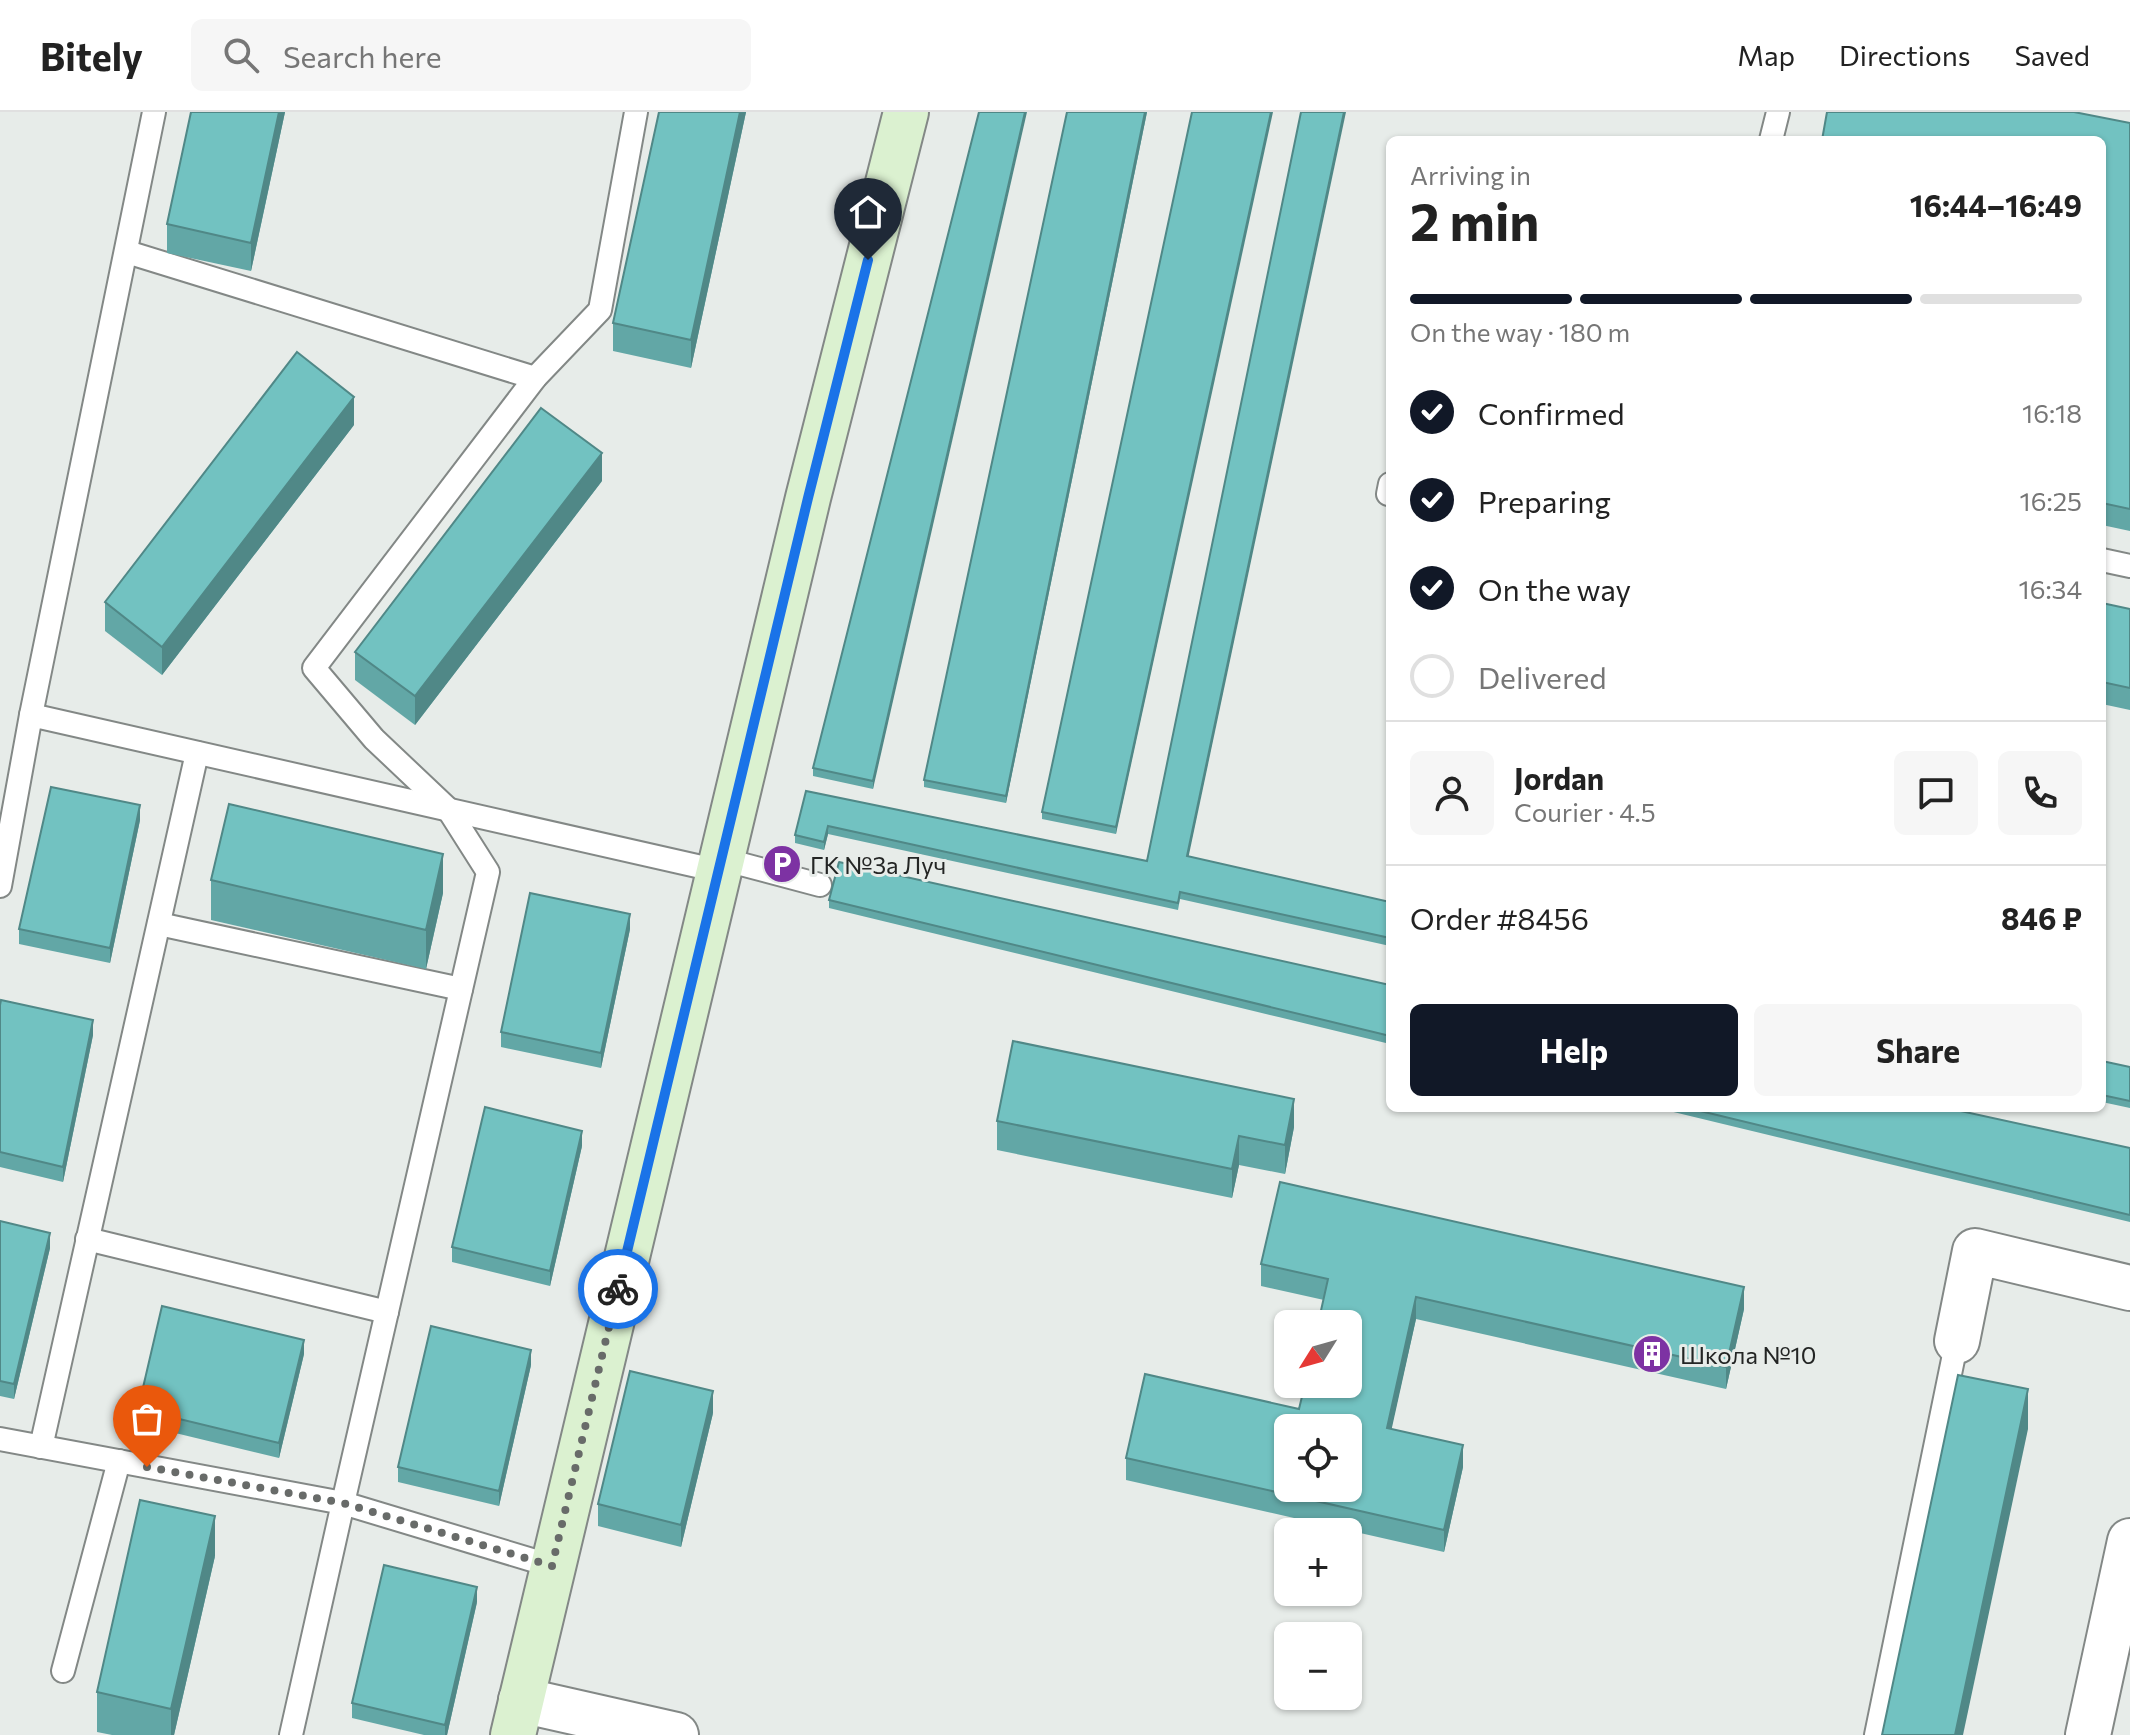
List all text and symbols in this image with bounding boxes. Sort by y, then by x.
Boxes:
search box [191,19,751,91]
text: Bitely [40,32,143,79]
icon: search [219,33,263,77]
text: Search here [283,37,442,74]
text: Map [1737,38,1795,72]
text: Directions [1839,38,1970,72]
text: Saved [2014,38,2090,72]
text: Arriving in [1410,159,1531,190]
pin [834,178,902,260]
text: 16:44–16:49 [1910,186,2082,223]
text: 2 min [1410,188,1539,252]
icon: home [846,190,890,234]
text: On the way · 180 m [1410,316,1630,347]
icon: check [1410,390,1454,434]
text: Confirmed [1478,394,1625,431]
text: 16:18 [2022,397,2082,428]
icon: check [1410,478,1454,522]
text: Preparing [1478,482,1611,519]
text: 16:25 [2020,485,2082,516]
icon: check [1410,566,1454,610]
text: On the way [1478,570,1631,607]
text: 16:34 [2019,573,2082,604]
text: Delivered [1478,658,1607,695]
button: person [1410,751,1494,835]
button: chat [1894,751,1978,835]
button: phone [1998,751,2082,835]
text: Jordan [1514,759,1604,796]
text: Courier · 4.5 [1514,796,1656,827]
parking icon: ГК №3а Луч [761,843,803,885]
place label: ГК №3а Луч [810,850,946,879]
text: Order #8456 [1410,899,1589,936]
text: 846 ₽ [2001,899,2082,936]
button: Help [1410,1004,1738,1096]
button: Share [1754,1004,2082,1096]
courier [578,1249,658,1329]
icon: bike [596,1267,640,1311]
north arrow [1274,1310,1362,1398]
map controls [1274,1310,1362,1710]
building icon: Школа №10 [1631,1333,1673,1375]
place label: Школа №10 [1680,1340,1817,1369]
pin [113,1385,181,1467]
icon: bag [125,1397,169,1441]
button: locate [1274,1414,1362,1502]
button: + [1274,1518,1362,1606]
button: − [1274,1622,1362,1710]

